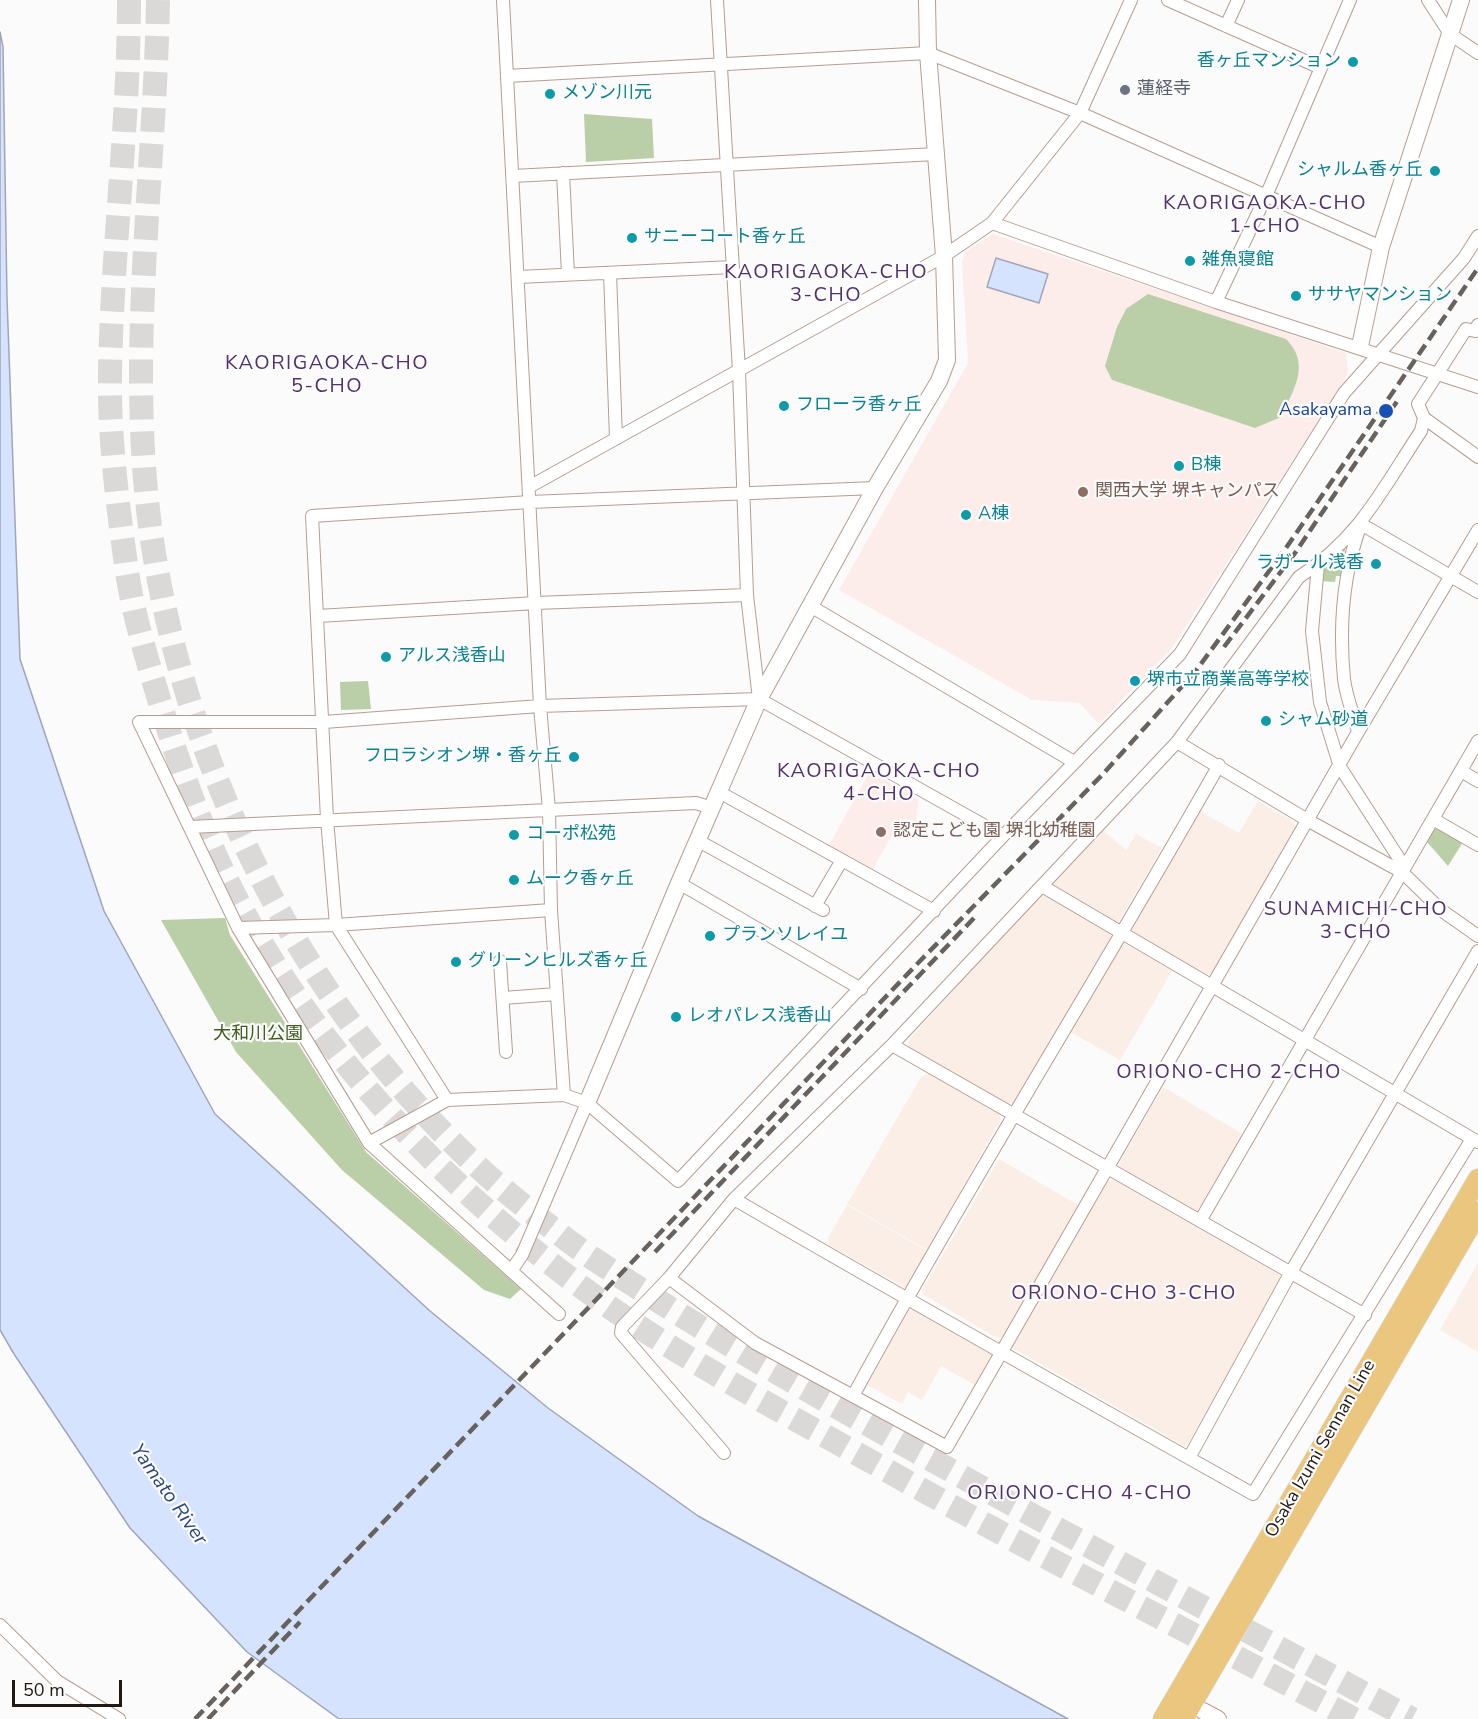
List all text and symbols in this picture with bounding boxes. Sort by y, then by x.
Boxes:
place label: 香ヶ丘マンション [1197,51,1341,73]
marker: 香ヶ丘マンション [1346,55,1360,69]
place label: 蓮経寺 [1137,79,1191,101]
place label: メゾン川元 [562,83,652,105]
marker: 蓮経寺 [1118,83,1132,97]
marker: メゾン川元 [543,87,557,101]
place label: シャルム香ヶ丘 [1297,160,1423,182]
marker: シャルム香ヶ丘 [1428,164,1442,178]
district label: KAORIGAOKA-CHO 1-CHO [1163,192,1367,239]
place label: サニーコート香ヶ丘 [644,227,806,249]
marker: サニーコート香ヶ丘 [625,231,639,245]
place label: 雑魚寝館 [1202,250,1274,272]
marker: 雑魚寝館 [1183,254,1197,268]
district label: KAORIGAOKA-CHO 3-CHO [724,261,928,308]
place label: ササヤマンション [1308,285,1452,307]
marker: ササヤマンション [1289,289,1303,303]
district label: KAORIGAOKA-CHO 5-CHO [225,352,429,399]
place label: フローラ香ヶ丘 [796,395,922,417]
marker: フローラ香ヶ丘 [777,399,791,413]
place label: Asakayama [1279,400,1372,422]
marker: Asakayama [1377,402,1395,420]
place label: B棟 [1191,455,1221,477]
marker: B棟 [1172,459,1186,473]
place label: 関西大学 堺キャンパス [1095,481,1280,503]
marker: 関西大学 堺キャンパス [1076,485,1090,499]
place label: A棟 [978,504,1009,526]
marker: A棟 [959,508,973,522]
place label: ラガール浅香 [1256,553,1364,575]
marker: ラガール浅香 [1369,557,1383,571]
place label: アルス浅香山 [398,646,506,668]
marker: アルス浅香山 [379,650,393,664]
place label: 堺市立商業高等学校 [1147,670,1309,692]
marker: 堺市立商業高等学校 [1128,674,1142,688]
place label: シャム砂道 [1278,710,1368,732]
marker: シャム砂道 [1259,714,1273,728]
place label: フロラシオン堺・香ヶ丘 [364,746,562,768]
marker: フロラシオン堺・香ヶ丘 [567,750,581,764]
district label: KAORIGAOKA-CHO 4-CHO [777,760,981,807]
place label: 認定こども園 堺北幼稚園 [893,821,1096,843]
place label: コーポ松苑 [526,824,616,846]
marker: 認定こども園 堺北幼稚園 [874,825,888,839]
marker: コーポ松苑 [507,828,521,842]
place label: ムーク香ヶ丘 [526,869,634,891]
marker: ムーク香ヶ丘 [507,873,521,887]
district label: SUNAMICHI-CHO 3-CHO [1264,898,1448,945]
place label: プランソレイユ [722,925,848,947]
marker: プランソレイユ [703,929,717,943]
place label: グリーンヒルズ香ヶ丘 [468,951,648,973]
marker: グリーンヒルズ香ヶ丘 [449,955,463,969]
place label: レオパレス浅香山 [688,1006,832,1028]
marker: レオパレス浅香山 [669,1010,683,1024]
park label: 大和川公園 [213,1024,303,1046]
district label: ORIONO-CHO 2-CHO [1116,1061,1342,1085]
district label: ORIONO-CHO 3-CHO [1011,1282,1237,1306]
street label: Osaka Izumi Sennan Line [1261,1356,1381,1542]
water label: Yamato River [124,1440,212,1550]
district label: ORIONO-CHO 4-CHO [967,1482,1193,1506]
scale bar [15,1668,124,1706]
text: 50 m [23,1678,65,1702]

